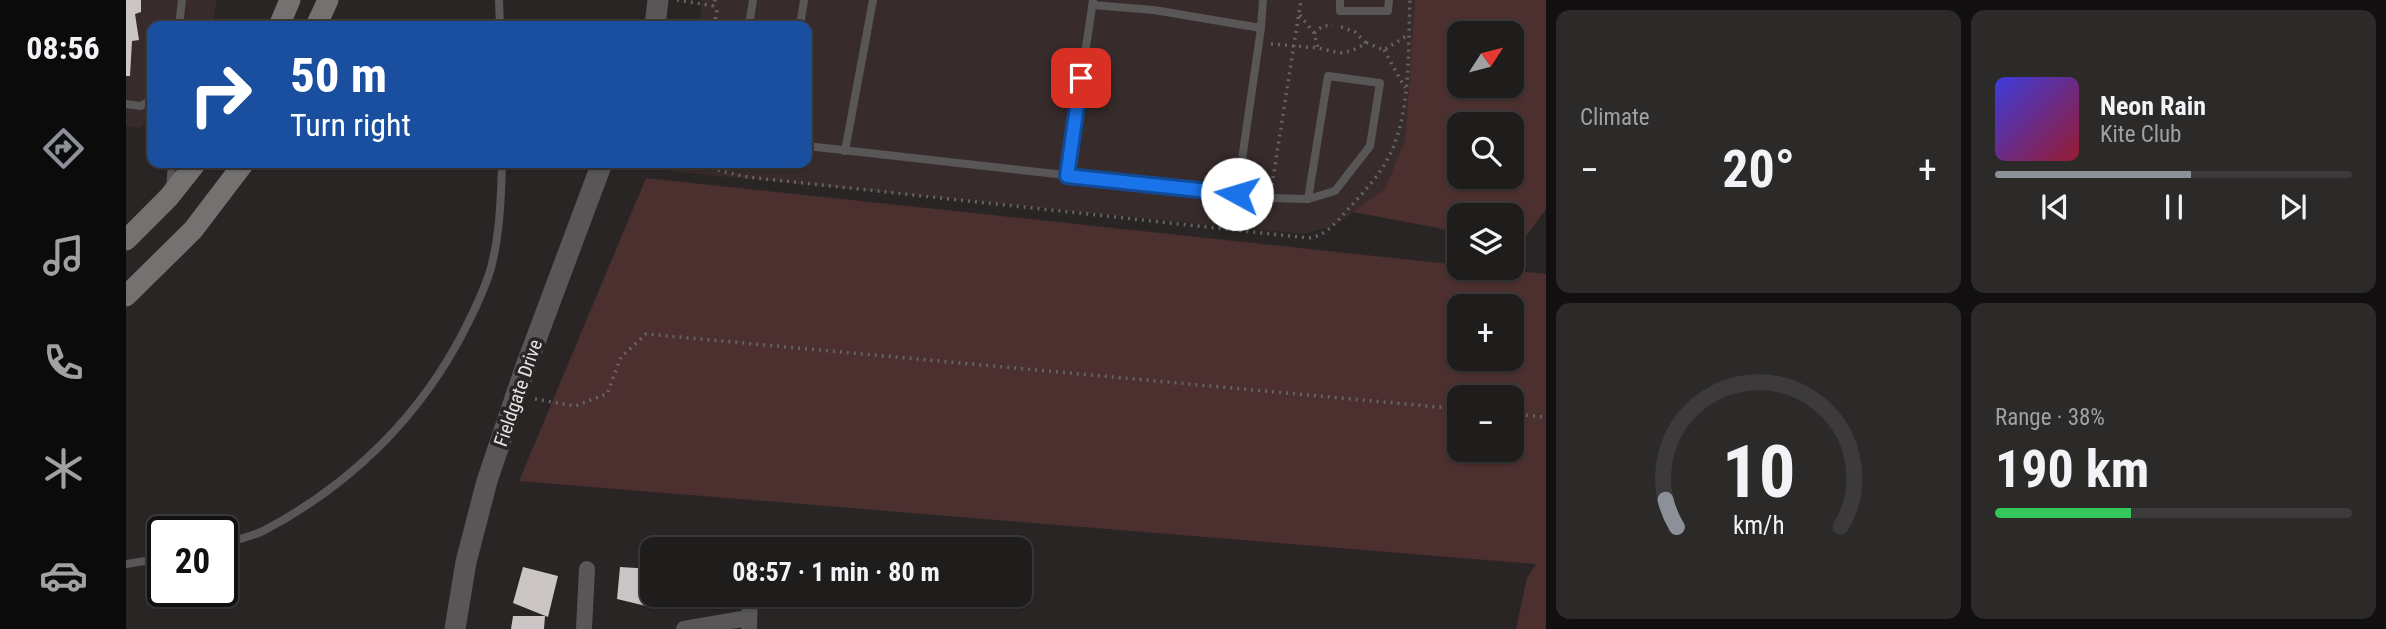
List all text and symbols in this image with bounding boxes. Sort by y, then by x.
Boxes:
north arrow [1447,21,1524,98]
map controls [1447,21,1524,462]
text: 08:56 [26,29,100,67]
text: 50 m [290,47,387,104]
pin [1051,48,1111,108]
icon: right [175,49,266,140]
icon: arrive [1062,59,1100,97]
text: Neon Rain [2100,91,2206,121]
text: Climate [1580,104,1650,131]
text: Turn right [290,106,411,144]
button: search [1447,112,1524,189]
text: Kite Club [2100,121,2181,148]
icon: directions [39,124,88,173]
text: 20° [1722,139,1795,200]
text: − [1580,148,1599,192]
text: + [1918,148,1937,192]
position arrow [1200,157,1274,231]
icon: previous [2036,188,2074,226]
icon: pause [2155,188,2193,226]
icon: next [2274,188,2312,226]
button: layers [1447,203,1524,280]
icon: music [39,231,88,280]
button: + [1447,294,1524,371]
street label: Fieldgate Drive [489,336,547,449]
icon: phone [39,338,88,387]
button: − [1447,385,1524,462]
text: Range · 38% [1995,404,2105,431]
text: 10 [1722,429,1795,515]
text: 190 km [1995,439,2149,500]
icon: climate [39,444,88,493]
text: km/h [1733,511,1784,540]
speed limit sign: 20 [147,516,238,607]
icon: car [39,551,88,600]
text: 08:57 · 1 min · 80 m [732,557,940,587]

